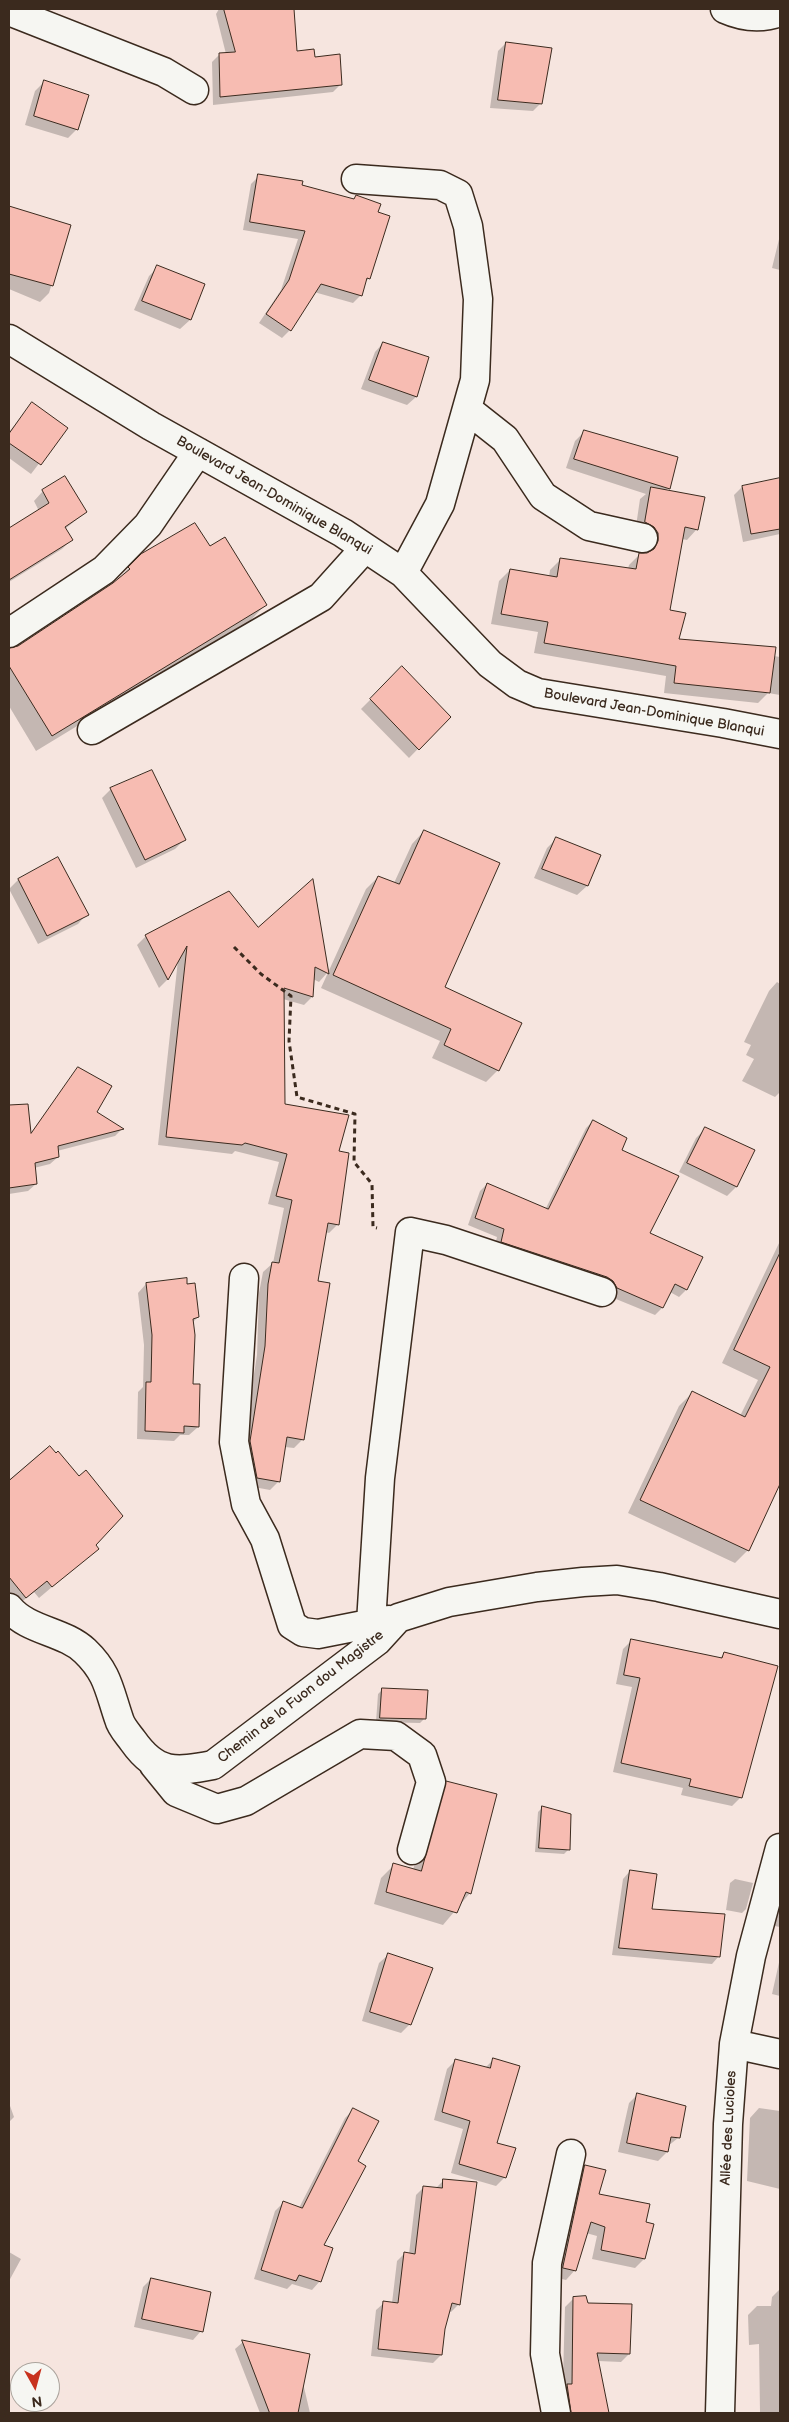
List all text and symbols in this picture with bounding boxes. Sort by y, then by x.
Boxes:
street label: Boulevard Jean-Dominique Blanqui [173,433,375,559]
street label: Boulevard Jean-Dominique Blanqui [542,685,766,741]
street label: Chemin de la Fuon dou Magistre [215,1627,387,1767]
street label: Allée des Lucioles [718,2070,740,2186]
north arrow [10,2362,60,2412]
text: N [31,2392,43,2410]

